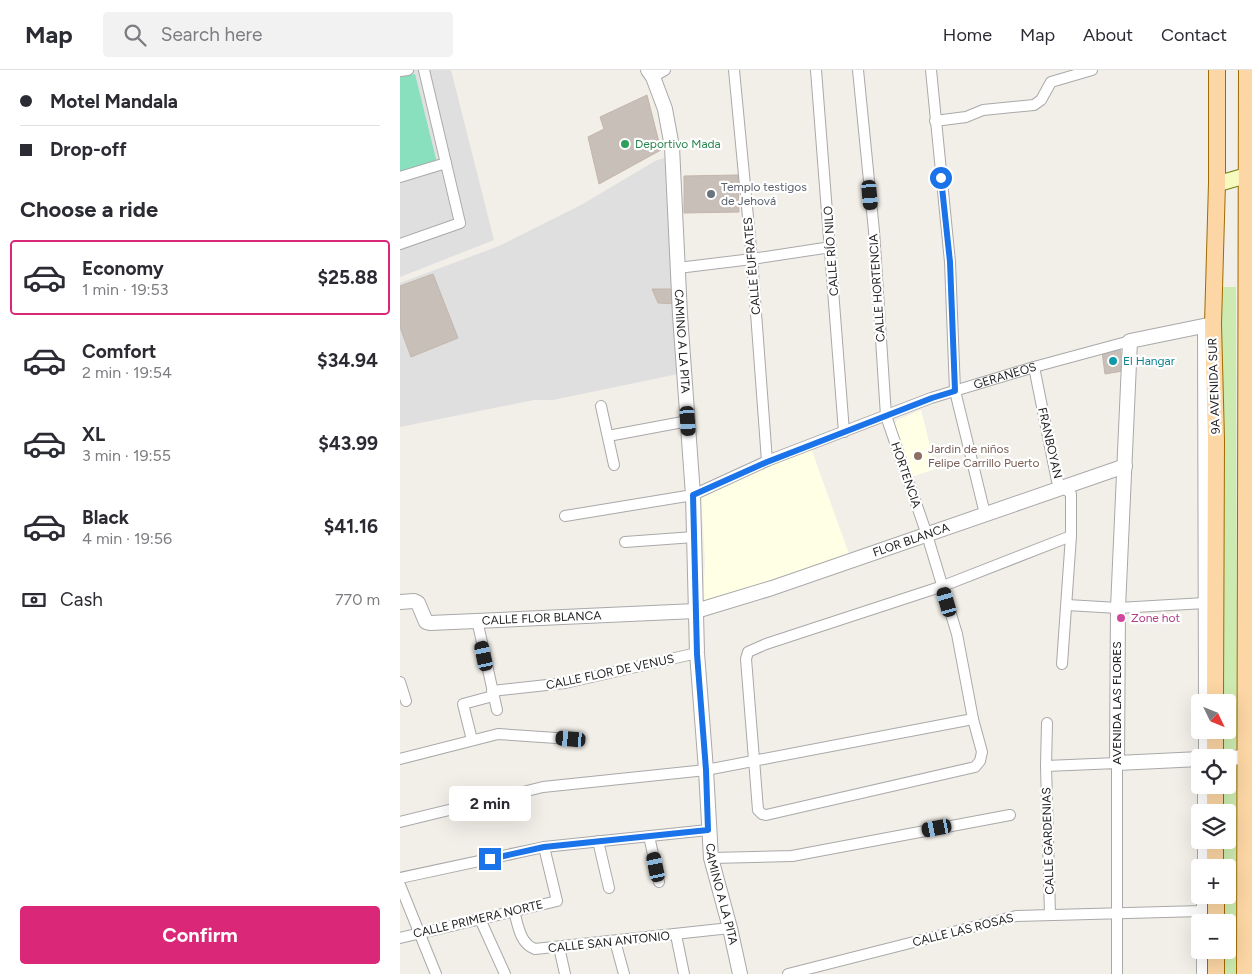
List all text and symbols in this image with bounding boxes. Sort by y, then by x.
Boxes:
search box [103,12,453,57]
text: Map [25,20,73,49]
icon: search [121,21,149,49]
text: Search here [161,23,262,46]
text: Home [943,24,992,46]
text: Map [1020,24,1055,46]
text: About [1083,24,1133,46]
text: Contact [1161,24,1227,46]
text: Motel Mandala [50,90,178,113]
place label: Deportivo Mada [635,137,721,151]
text: Drop-off [50,138,127,161]
marker: Deportivo Mada [619,138,631,150]
route start [930,167,952,189]
car [861,179,878,211]
place label: Templo testigos de Jehová [721,180,807,208]
marker: Templo testigos de Jehová [705,188,717,200]
text: Choose a ride [20,196,158,223]
street label: CALLE RÍO NILO [821,205,841,297]
street label: CALLE ÉUFRATES [741,217,763,315]
street label: CALLE HORTENCIA [866,234,888,342]
icon: car [22,255,67,300]
text: Economy [82,257,164,280]
text: $25.88 [317,266,378,289]
text: 1 min · 19:53 [82,280,168,299]
street label: CAMINO A LA PITA [672,289,693,394]
icon: car [22,338,67,383]
street label: 9A AVENIDA SUR [1205,338,1223,434]
text: Comfort [82,340,157,363]
text: $34.94 [317,349,378,372]
place label: El Hangar [1123,354,1175,368]
marker: El Hangar [1107,355,1119,367]
street label: GERANEOS [972,360,1038,392]
text: 2 min · 19:54 [82,363,172,382]
car [679,406,696,436]
street label: FRANBOYAN [1035,406,1065,480]
icon: car [22,421,67,466]
text: XL [82,423,105,446]
text: $43.99 [318,432,378,455]
street label: HORTENCIA [888,440,924,510]
place label: Jardin de niños Felipe Carrillo Puerto [928,442,1040,470]
text: 3 min · 19:55 [82,446,171,465]
marker: Jardin de niños Felipe Carrillo Puerto [912,450,924,462]
icon: car [22,504,67,549]
text: Black [82,506,129,529]
text: $41.16 [324,515,378,538]
street label: FLOR BLANCA [871,520,951,560]
text: 4 min · 19:56 [82,529,172,548]
icon: cash [20,586,48,614]
car [935,586,958,618]
text: Cash [60,588,103,611]
text: 770 m [335,590,380,609]
street label: CALLE FLOR BLANCA [482,608,602,628]
place label: Zone hot [1131,611,1181,625]
marker: Zone hot [1115,612,1127,624]
car [473,640,494,672]
street label: AVENIDA LAS FLORES [1110,641,1124,765]
street label: CALLE FLOR DE VENUS [545,652,675,692]
north arrow [1191,694,1236,739]
map controls [1191,694,1236,959]
car [555,730,586,748]
button: locate [1191,749,1236,794]
callout: 2 min [449,786,531,822]
street label: CALLE GARDENIAS [1039,787,1057,895]
text: 2 min [470,794,510,813]
button: layers [1191,804,1236,849]
car [920,818,953,838]
street label: CAMINO A LA PITA [703,843,740,946]
route end [479,848,501,870]
car [645,851,666,883]
button: + [1191,859,1236,904]
street label: CALLE PRIMERA NORTE [412,897,544,941]
button: Confirm [20,906,380,964]
street label: CALLE LAS ROSAS [911,911,1015,949]
button: − [1191,914,1236,959]
street label: CALLE SAN ANTONIO [547,929,671,955]

